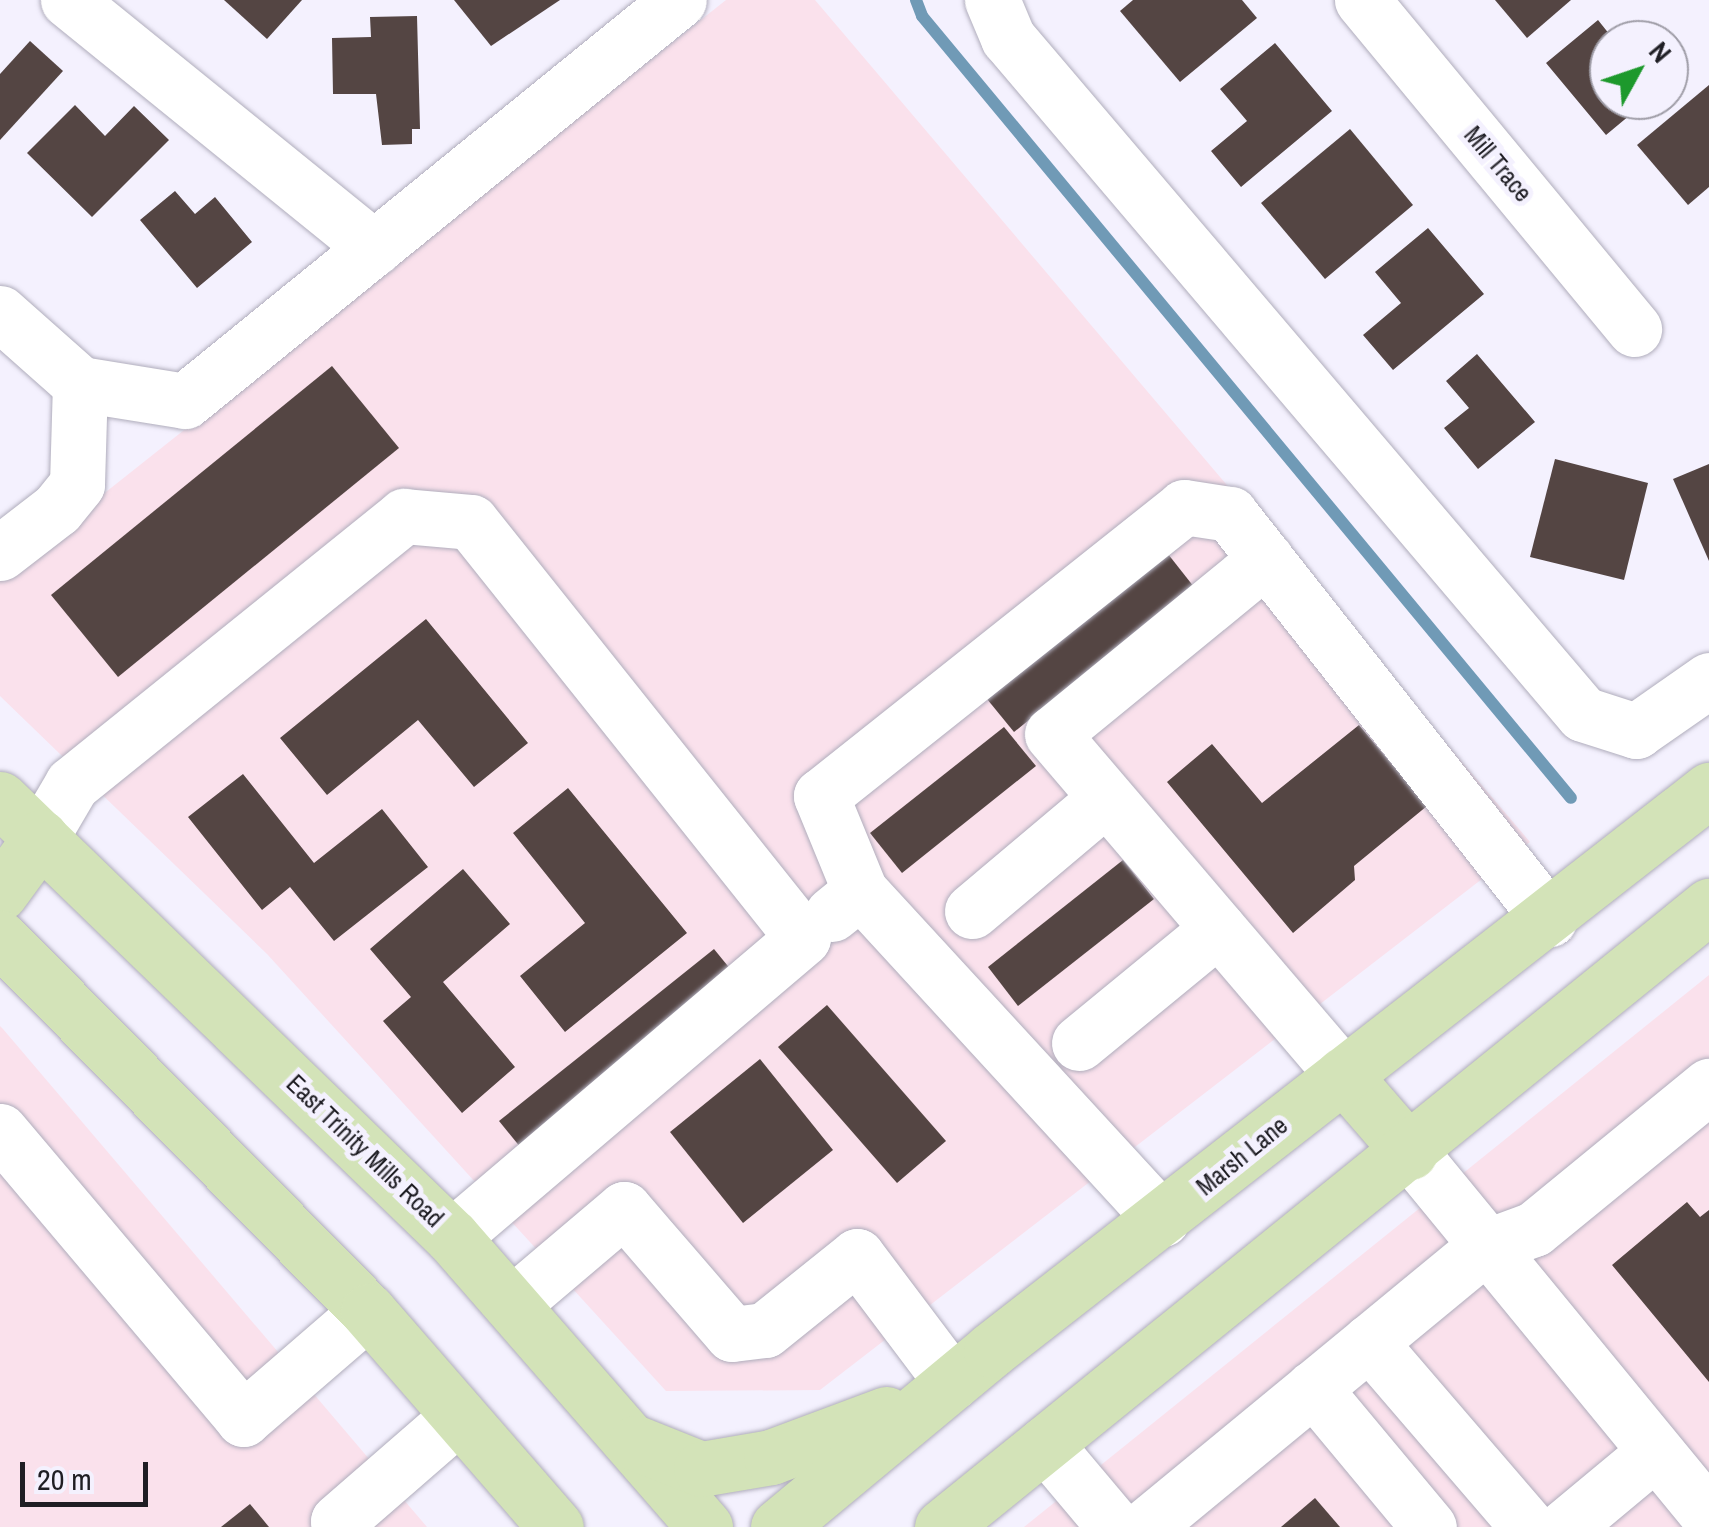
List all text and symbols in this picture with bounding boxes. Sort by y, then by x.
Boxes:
north arrow [1589,20,1689,120]
text: N [1641,33,1680,71]
street label: Mill Trace [1458,120,1538,208]
street label: East Trinity Mills Road [280,1068,450,1234]
street label: Marsh Lane [1190,1110,1294,1202]
scale bar [25,1442,152,1504]
text: 20 m [37,1459,92,1499]

